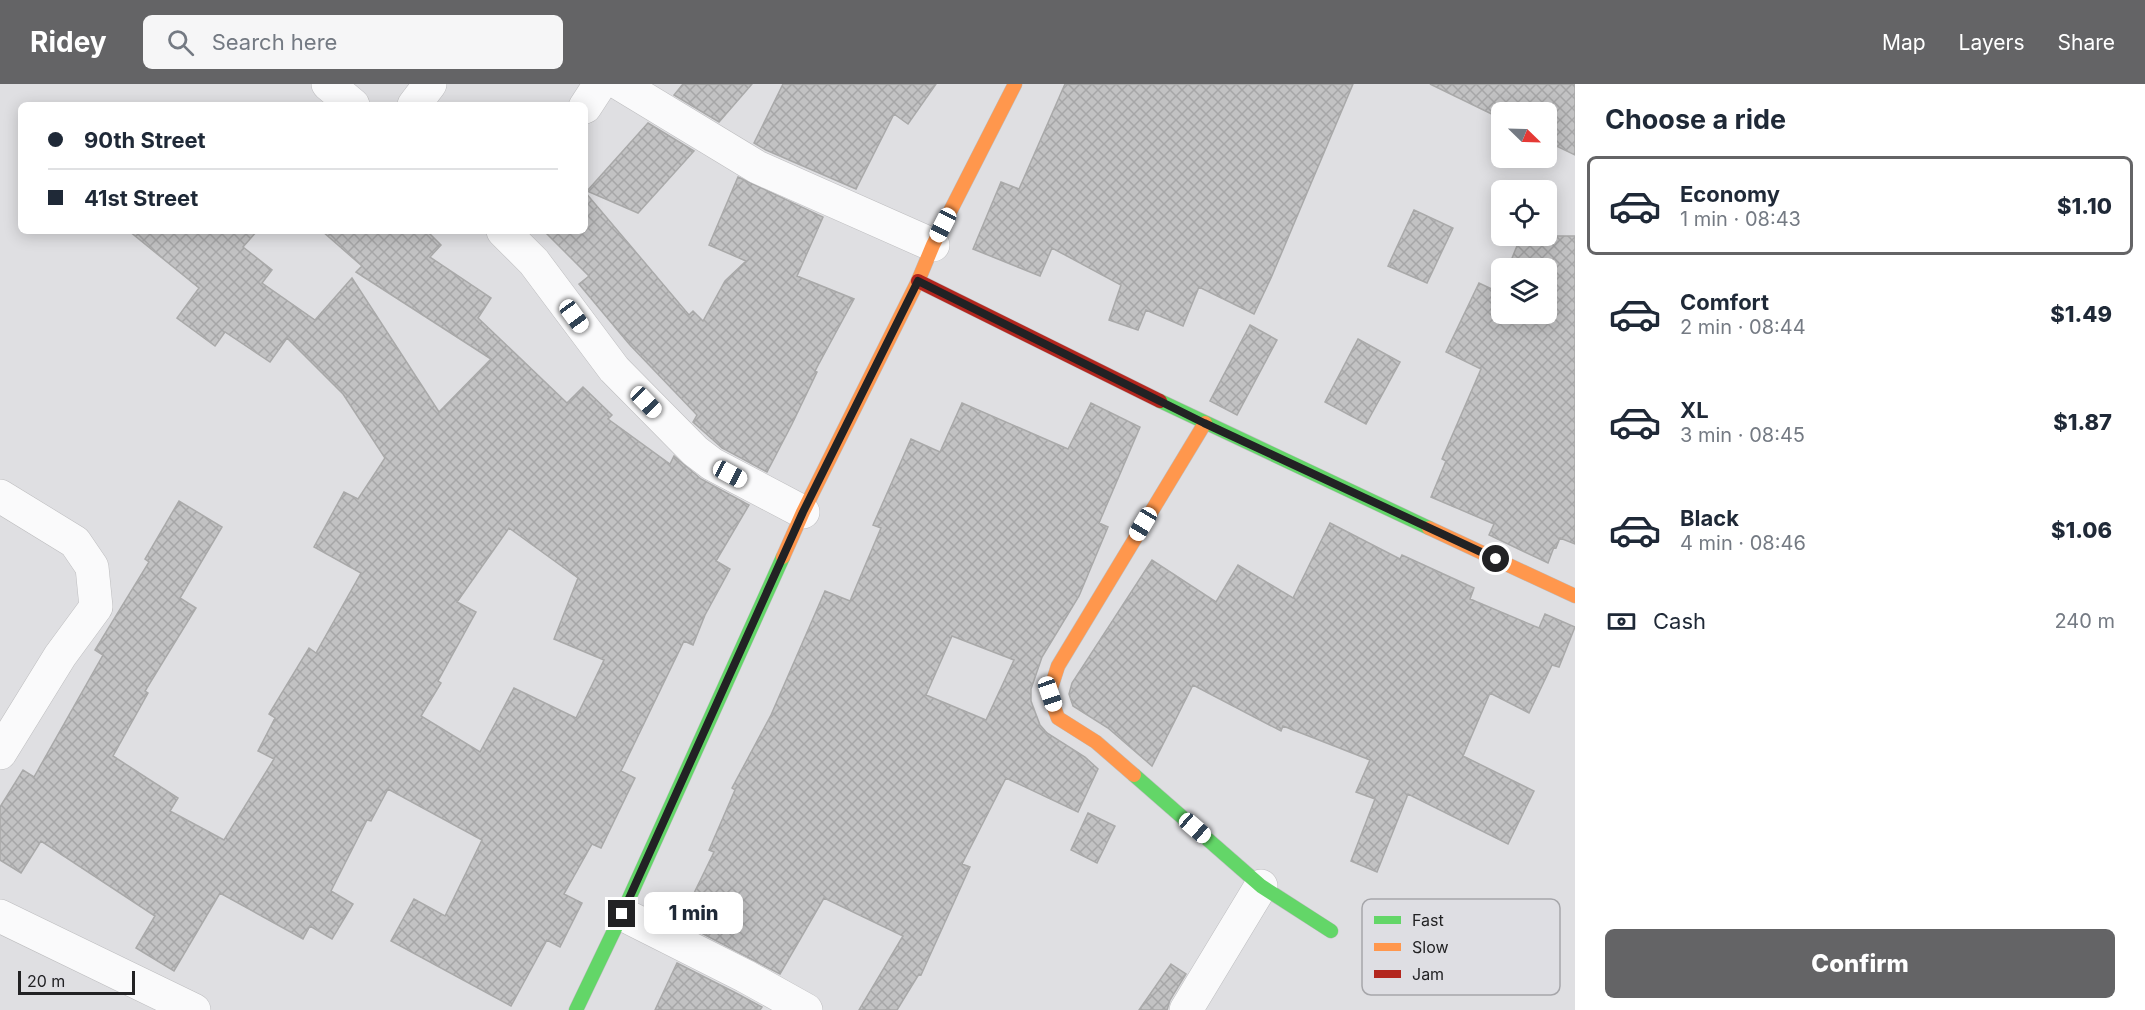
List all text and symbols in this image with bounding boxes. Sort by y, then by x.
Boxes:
search box [143,15,563,69]
text: Ridey [30,25,107,59]
icon: search [164,26,197,59]
text: Search here [212,29,337,55]
text: Map [1882,30,1926,55]
text: Layers [1959,30,2025,55]
text: Share [2058,30,2115,55]
north arrow [1491,102,1557,168]
map controls [1491,102,1557,324]
text: Choose a ride [1605,103,1786,136]
text: 90th Street [84,127,206,153]
icon: car [1608,179,1662,233]
button: locate [1491,180,1557,246]
text: Economy [1680,181,1780,207]
text: 41st Street [84,185,198,211]
text: $1.10 [2057,193,2112,219]
car [927,205,959,245]
text: 1 min · 08:43 [1680,207,1801,231]
button: layers [1491,258,1557,324]
icon: car [1608,287,1662,341]
text: Comfort [1680,289,1769,315]
car [556,296,592,336]
text: $1.49 [2050,301,2112,327]
text: 2 min · 08:44 [1680,315,1806,339]
car [627,383,665,421]
icon: car [1608,395,1662,449]
text: XL [1680,397,1709,423]
text: $1.87 [2053,409,2112,435]
text: 3 min · 08:45 [1680,423,1805,447]
car [710,458,750,490]
icon: car [1608,503,1662,557]
car [1126,504,1160,544]
text: Black [1680,505,1739,531]
text: $1.06 [2051,517,2112,543]
text: 4 min · 08:46 [1680,531,1806,555]
route start [1482,545,1509,572]
icon: cash [1605,605,1638,638]
text: Cash [1653,608,1706,634]
text: 240 m [2054,609,2115,633]
car [1036,674,1064,714]
car [1176,809,1214,847]
callout: 1 min [643,893,742,935]
legend [1362,899,1560,995]
route end [608,900,635,927]
text: 1 min [668,901,719,925]
text: Fast [1412,910,1444,930]
button: Confirm [1605,929,2115,998]
text: Slow [1412,937,1449,957]
text: Jam [1412,964,1444,984]
scale bar [18,968,135,996]
text: 20 m [27,971,65,991]

